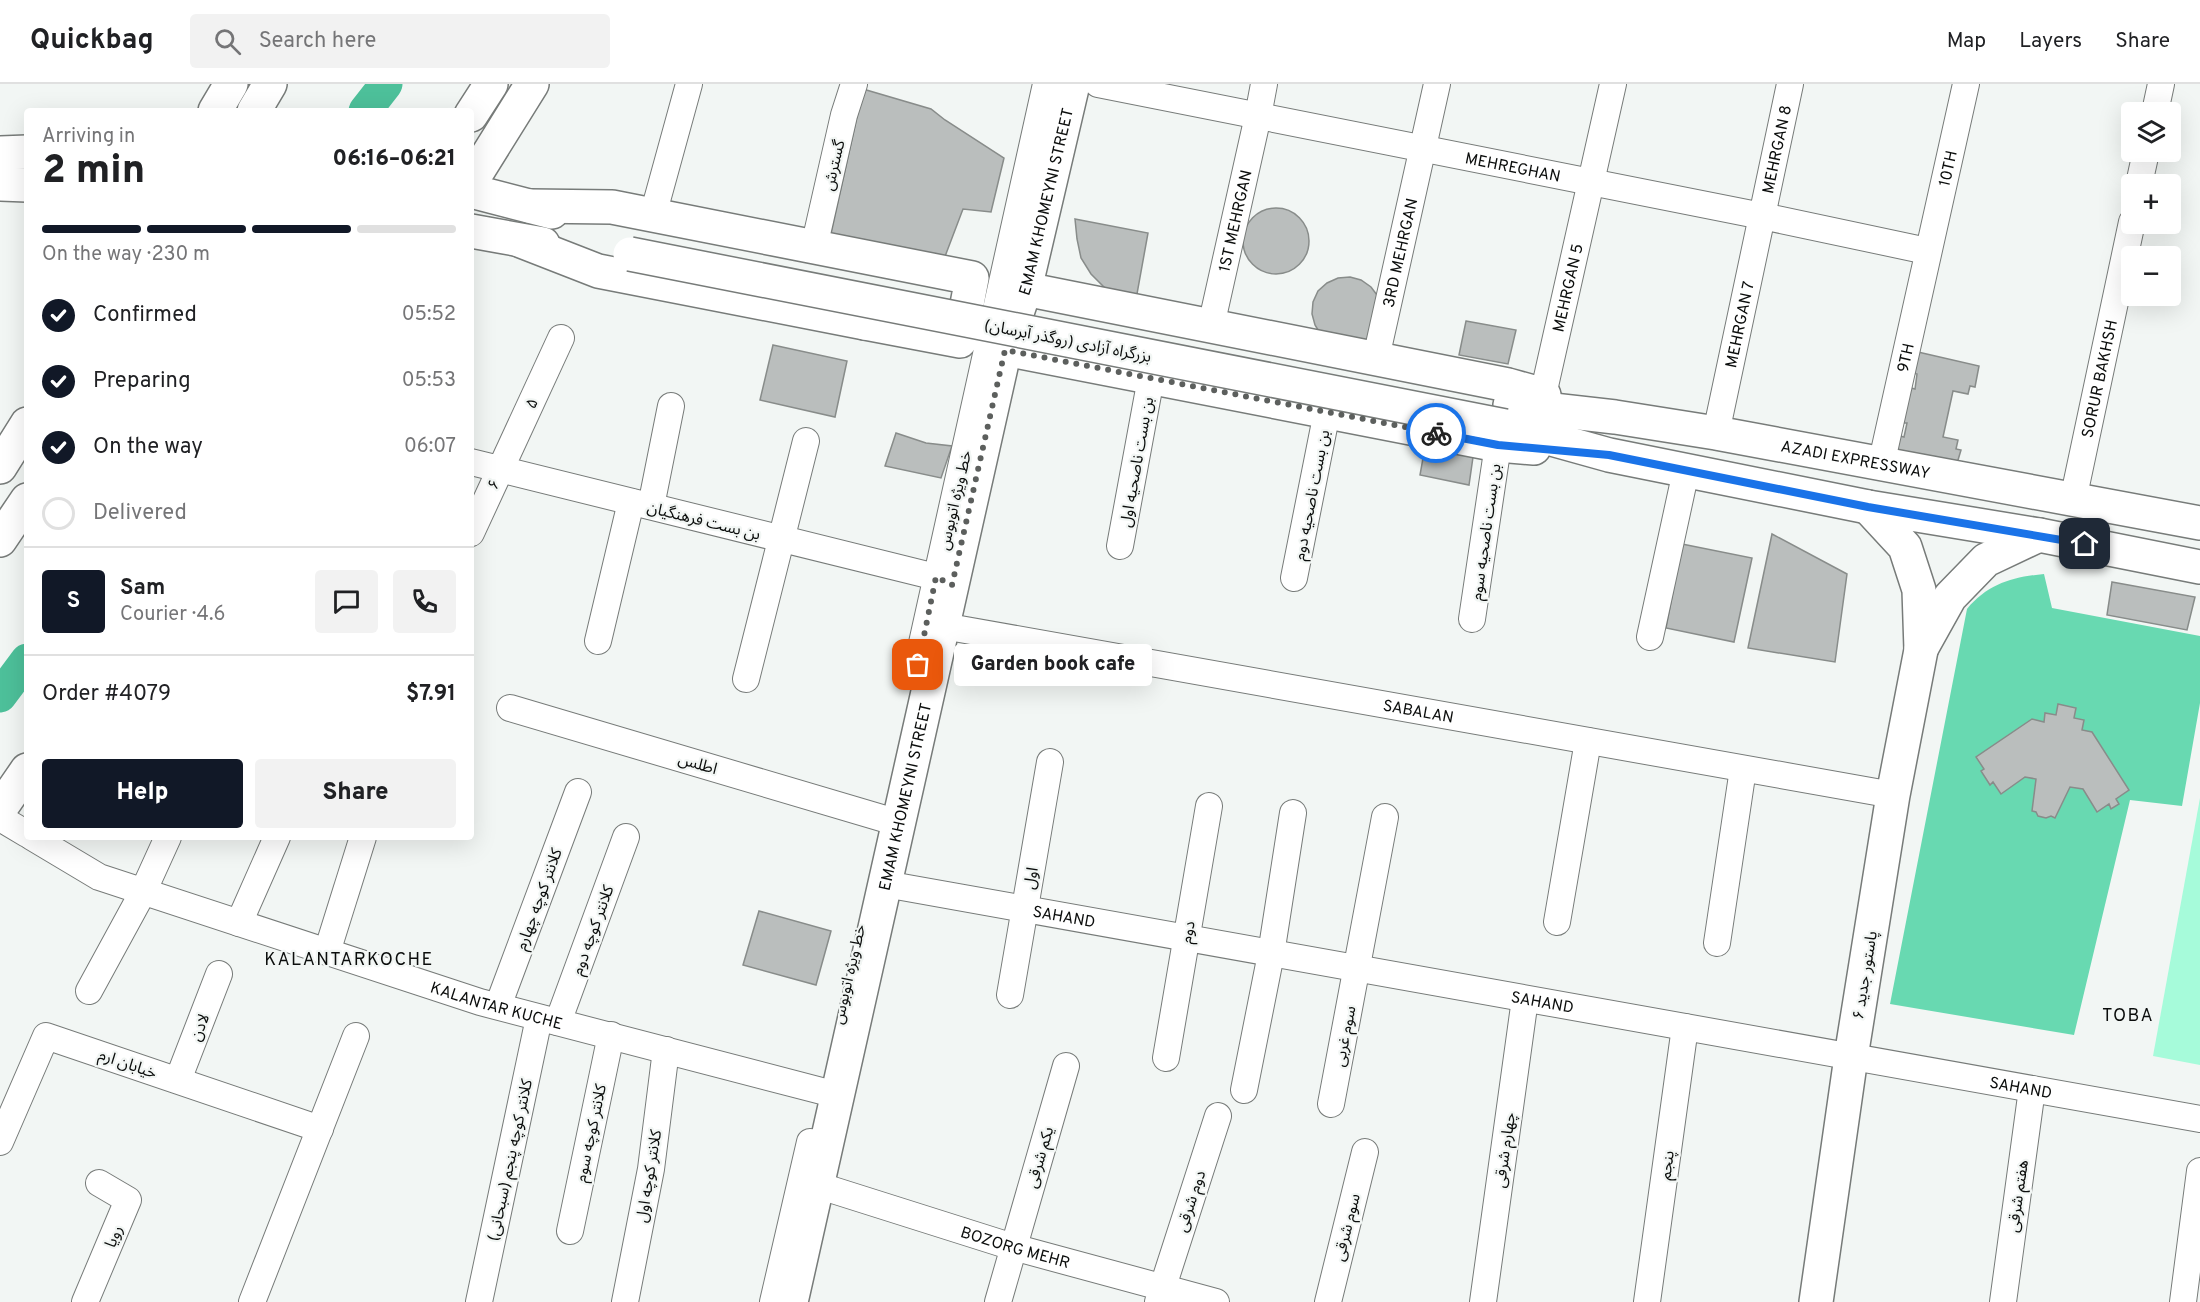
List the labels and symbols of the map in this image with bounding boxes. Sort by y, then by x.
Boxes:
street label: MEHRGAN 8 [1759,104,1797,196]
street label: EMAM KHOMEYNI STREET [1016,106,1079,298]
street label: گسترش [819,138,851,193]
street label: MEHREGHAN [1463,149,1562,188]
street label: 10TH [1935,149,1963,189]
street label: 1ST MEHRGAN [1215,168,1258,274]
street label: 3RD MEHRGAN [1380,196,1423,310]
street label: MEHRGAN 5 [1549,242,1589,334]
street label: MEHRGAN 7 [1722,280,1760,370]
street label: بزرگراه آزادی (روگذر آبرسان) [982,316,1153,368]
street label: SORUR BAKHSH [2078,318,2123,440]
street label: 9TH [1894,341,1920,375]
street label: ۵ [522,395,544,412]
street label: بن بست ناصحیه اول [1117,396,1159,529]
courier [1406,403,1466,463]
street label: بن بست ناصحیه دوم [1291,428,1336,563]
street label: AZADI EXPRESSWAY [1779,437,1932,485]
street label: خط ویژه اتوبوس [935,449,977,552]
street label: بن بست ناصحیه سوم [1467,463,1507,602]
street label: ۶ [484,476,506,493]
street label: بن بست فرهنگیان [645,498,762,546]
pin [2059,518,2110,569]
pin [892,639,943,690]
callout: Garden book cafe [954,644,1152,686]
street label: SABALAN [1381,696,1455,729]
street label: EMAM KHOMEYNI STREET [876,701,937,893]
street label: اطلس [676,750,719,780]
street label: کلانتر کوچه چهارم [512,846,569,954]
street label: اول [1020,866,1044,891]
street label: کلانتر کوچه دوم [568,883,620,979]
street label: SAHAND [1031,903,1097,933]
street label: دوم [1177,920,1202,945]
street label: خط ویژه اتوبوس [829,923,871,1026]
street label: پاستور جدید ۶ [1849,930,1883,1021]
district label: KALANTARKOCHE [264,949,434,972]
street label: KALANTAR KUCHE [427,978,565,1035]
street label: SAHAND [1509,988,1575,1019]
street label: سوم غربی [1330,1004,1363,1069]
district label: TOBA [2102,1005,2154,1028]
street label: لادن [187,1011,215,1044]
street label: خیابان ارم [95,1046,159,1085]
street label: SAHAND [1988,1074,2054,1104]
street label: کلانتر کوچه پنجم (سبحانی) [484,1077,539,1243]
street label: کلانتر کوچه سوم [572,1082,613,1184]
street label: چهارم شرقی [1491,1111,1522,1190]
street label: یکم شرقی [1023,1125,1060,1191]
street label: کلانتر کوچه اول [633,1128,667,1224]
street label: پنجم [1656,1149,1681,1181]
street label: هفتم شرقی [2004,1159,2035,1234]
street label: دوم شرقی [1173,1168,1212,1235]
street label: سوم شرقی [1330,1192,1367,1264]
street label: رویا [101,1223,128,1251]
street label: BOZORG MEHR [958,1223,1072,1274]

